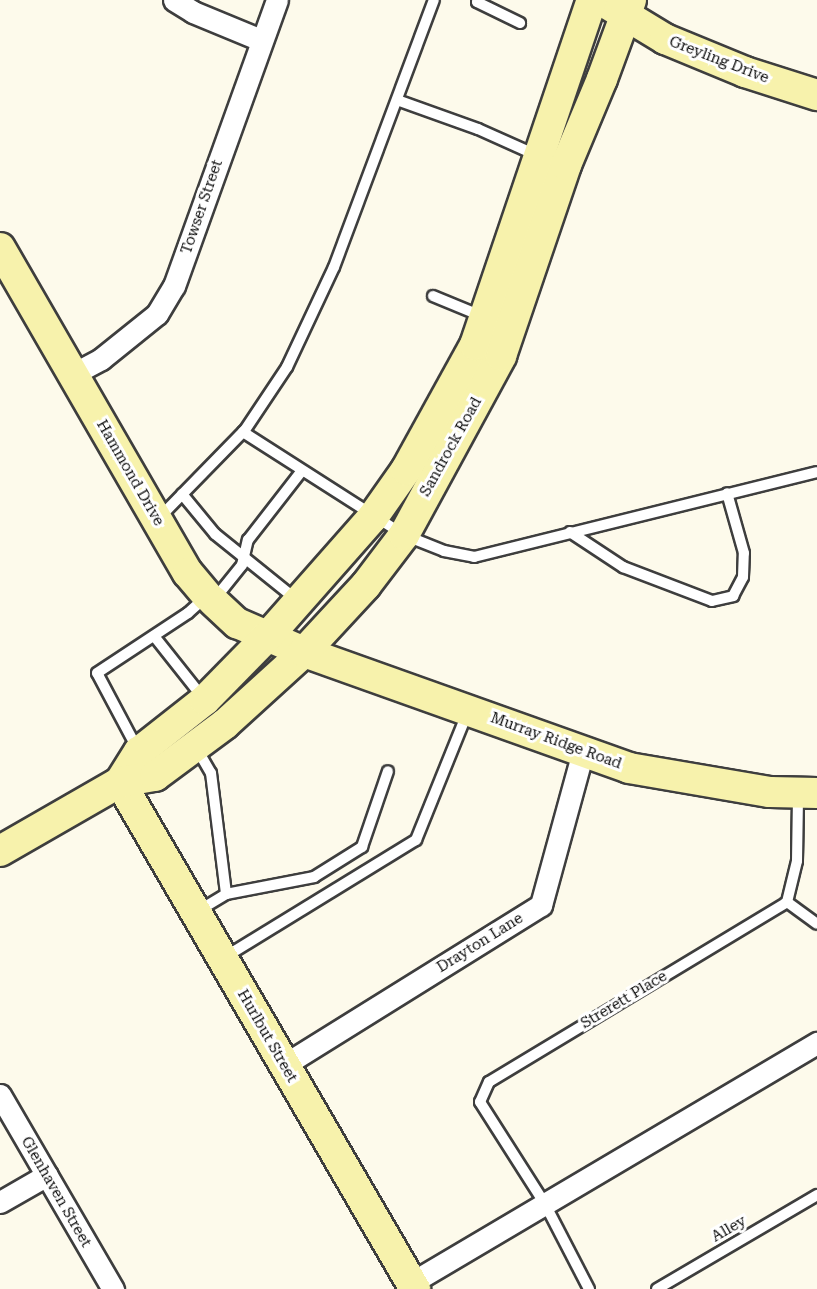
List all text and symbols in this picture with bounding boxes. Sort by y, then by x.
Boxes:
street label: Greyling Drive [667,33,771,87]
street label: Towser Street [177,157,227,257]
street label: Sandrock Road [416,394,486,500]
street label: Hammond Drive [92,417,168,529]
street label: Murray Ridge Road [488,709,624,773]
street label: Drayton Lane [434,909,526,977]
street label: Strerett Place [578,967,670,1033]
street label: Hurlbut Street [233,986,301,1086]
street label: Glenhaven Street [17,1134,95,1250]
street label: Alley [709,1212,749,1246]

